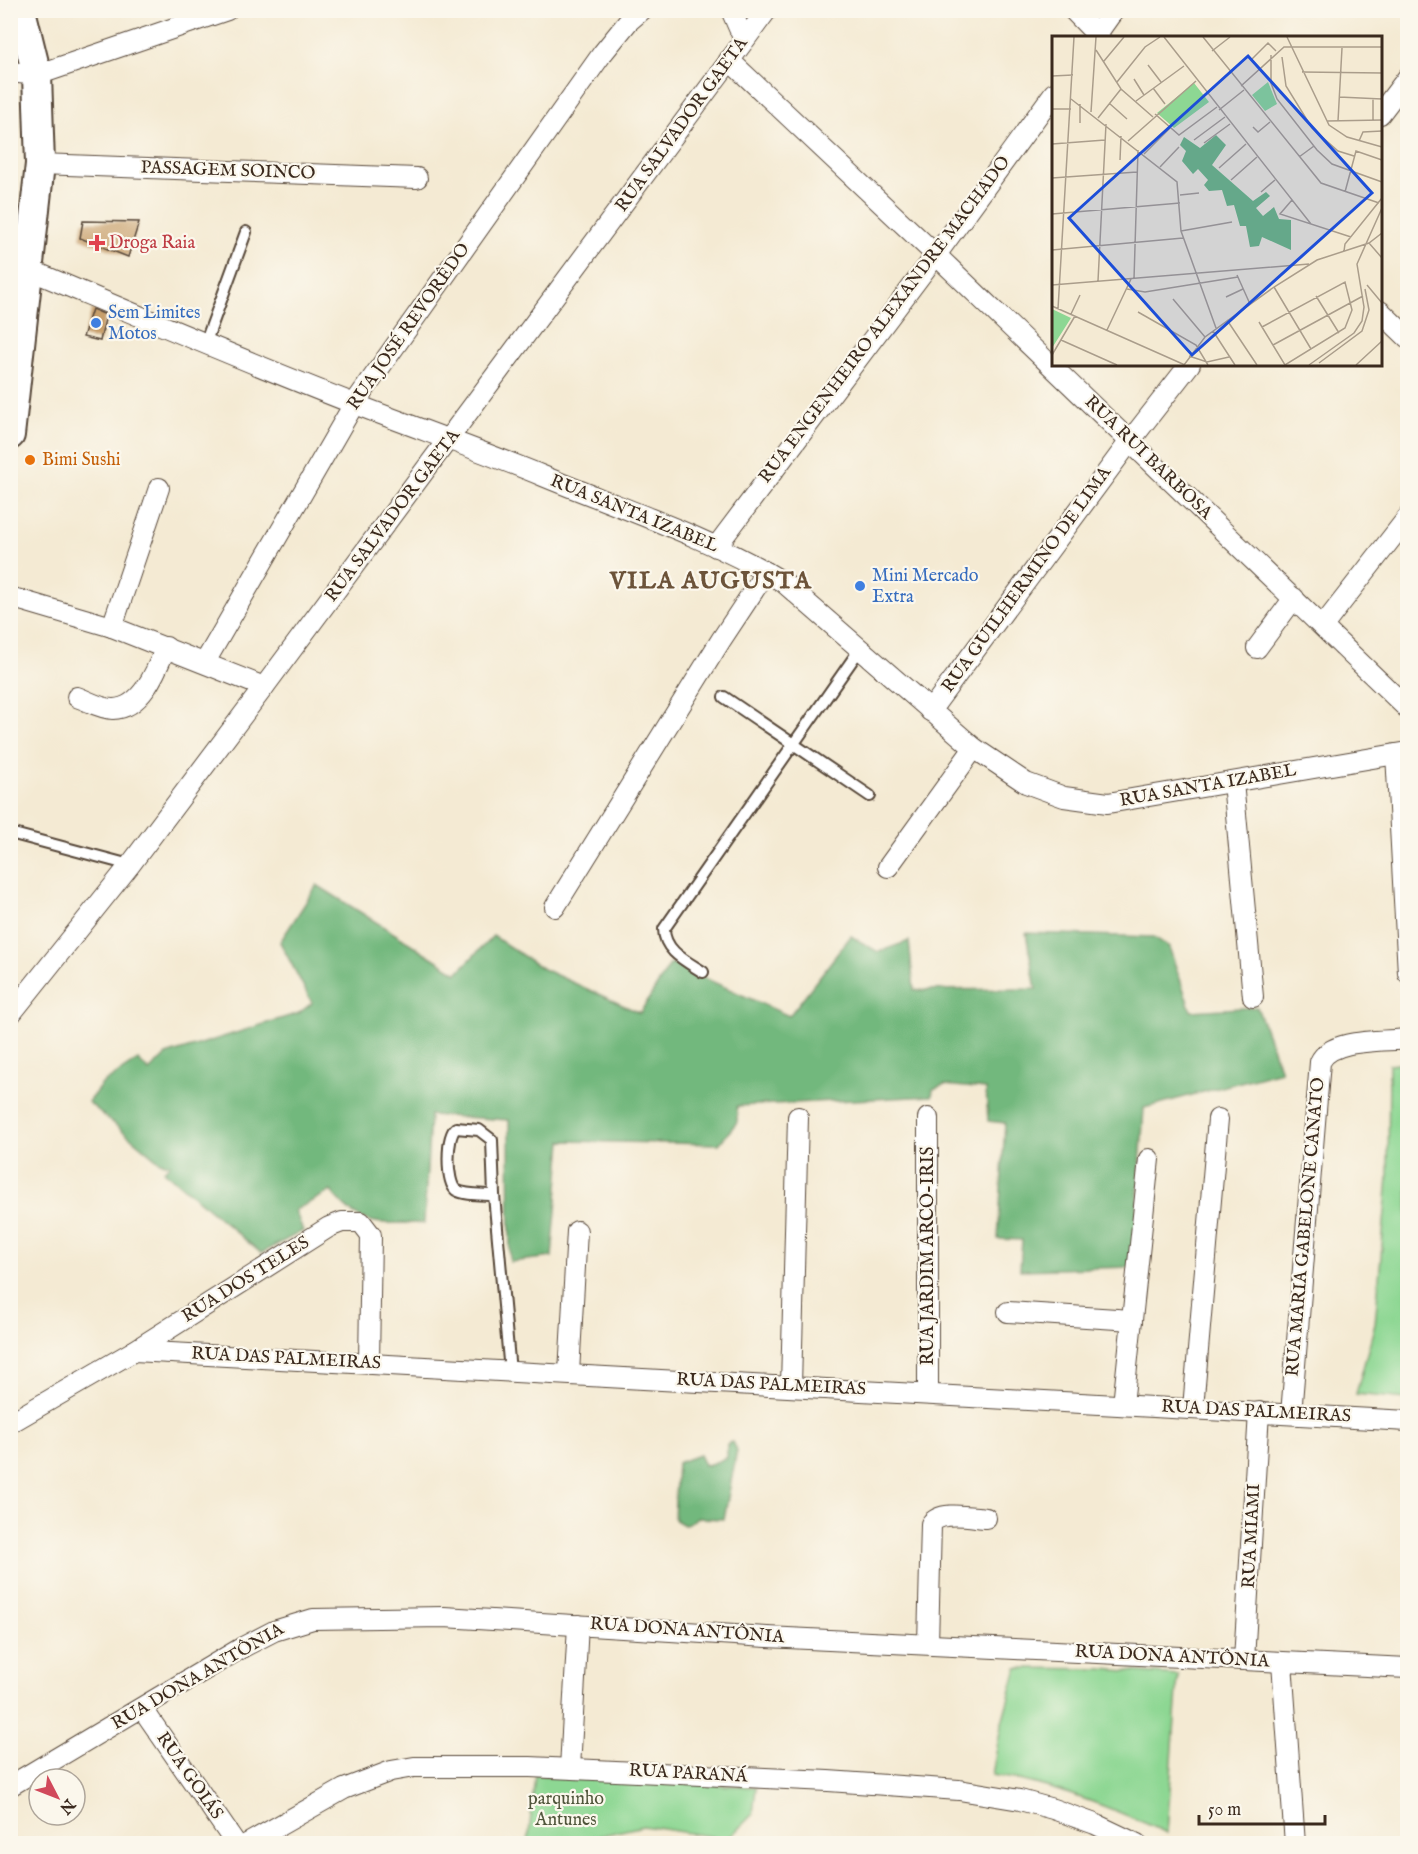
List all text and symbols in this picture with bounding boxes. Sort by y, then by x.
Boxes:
street label: RUA SALVADOR GAETA [611,32,754,217]
inset map [1052,36,1382,366]
street label: RUA ENGENHEIRO ALEXANDRE MACHADO [754,152,1016,488]
street label: PASSAGEM SOINCO [140,156,316,186]
place label: Droga Raia [109,232,195,255]
marker: Droga Raia [90,236,104,250]
street label: RUA JOSÉ REVORÊDO [341,238,476,415]
place label: Sem Limites Motos [108,302,200,346]
marker: Sem Limites Motos [89,316,103,330]
street label: RUA RUI BARBOSA [1079,391,1218,526]
street label: RUA SALVADOR GAETA [320,424,466,607]
place label: Bimi Sushi [42,449,121,472]
marker: Bimi Sushi [23,453,37,467]
street label: RUA GUILHERMINO DE LIMA [937,462,1117,698]
street label: RUA SANTA IZABEL [547,470,721,558]
place label: Mini Mercado Extra [872,565,979,609]
district label: VILA AUGUSTA [609,566,812,597]
marker: Mini Mercado Extra [853,579,867,593]
street label: RUA SANTA IZABEL [1118,759,1298,813]
street label: RUA MARIA GABELONE CANATO [1281,1076,1331,1377]
street label: RUA JARDIM ARCO-IRIS [917,1146,940,1366]
street label: RUA DOS TELES [178,1232,314,1328]
street label: RUA DAS PALMEIRAS [191,1343,381,1375]
street label: RUA DAS PALMEIRAS [676,1369,866,1401]
street label: RUA DAS PALMEIRAS [1161,1396,1351,1428]
street label: RUA MIAMI [1238,1483,1266,1589]
street label: RUA DONA ANTÔNIA [589,1611,786,1649]
street label: RUA DONA ANTÔNIA [107,1616,289,1736]
street label: RUA DONA ANTÔNIA [1074,1638,1271,1674]
street label: RUA GOIÁS [150,1727,229,1824]
street label: RUA PARANÁ [628,1757,749,1789]
north arrow [27,1767,87,1827]
park label: parquinho Antunes [528,1788,604,1832]
scale bar [1199,1788,1325,1826]
text: N [54,1793,79,1818]
text: 50 m [1208,1799,1241,1822]

